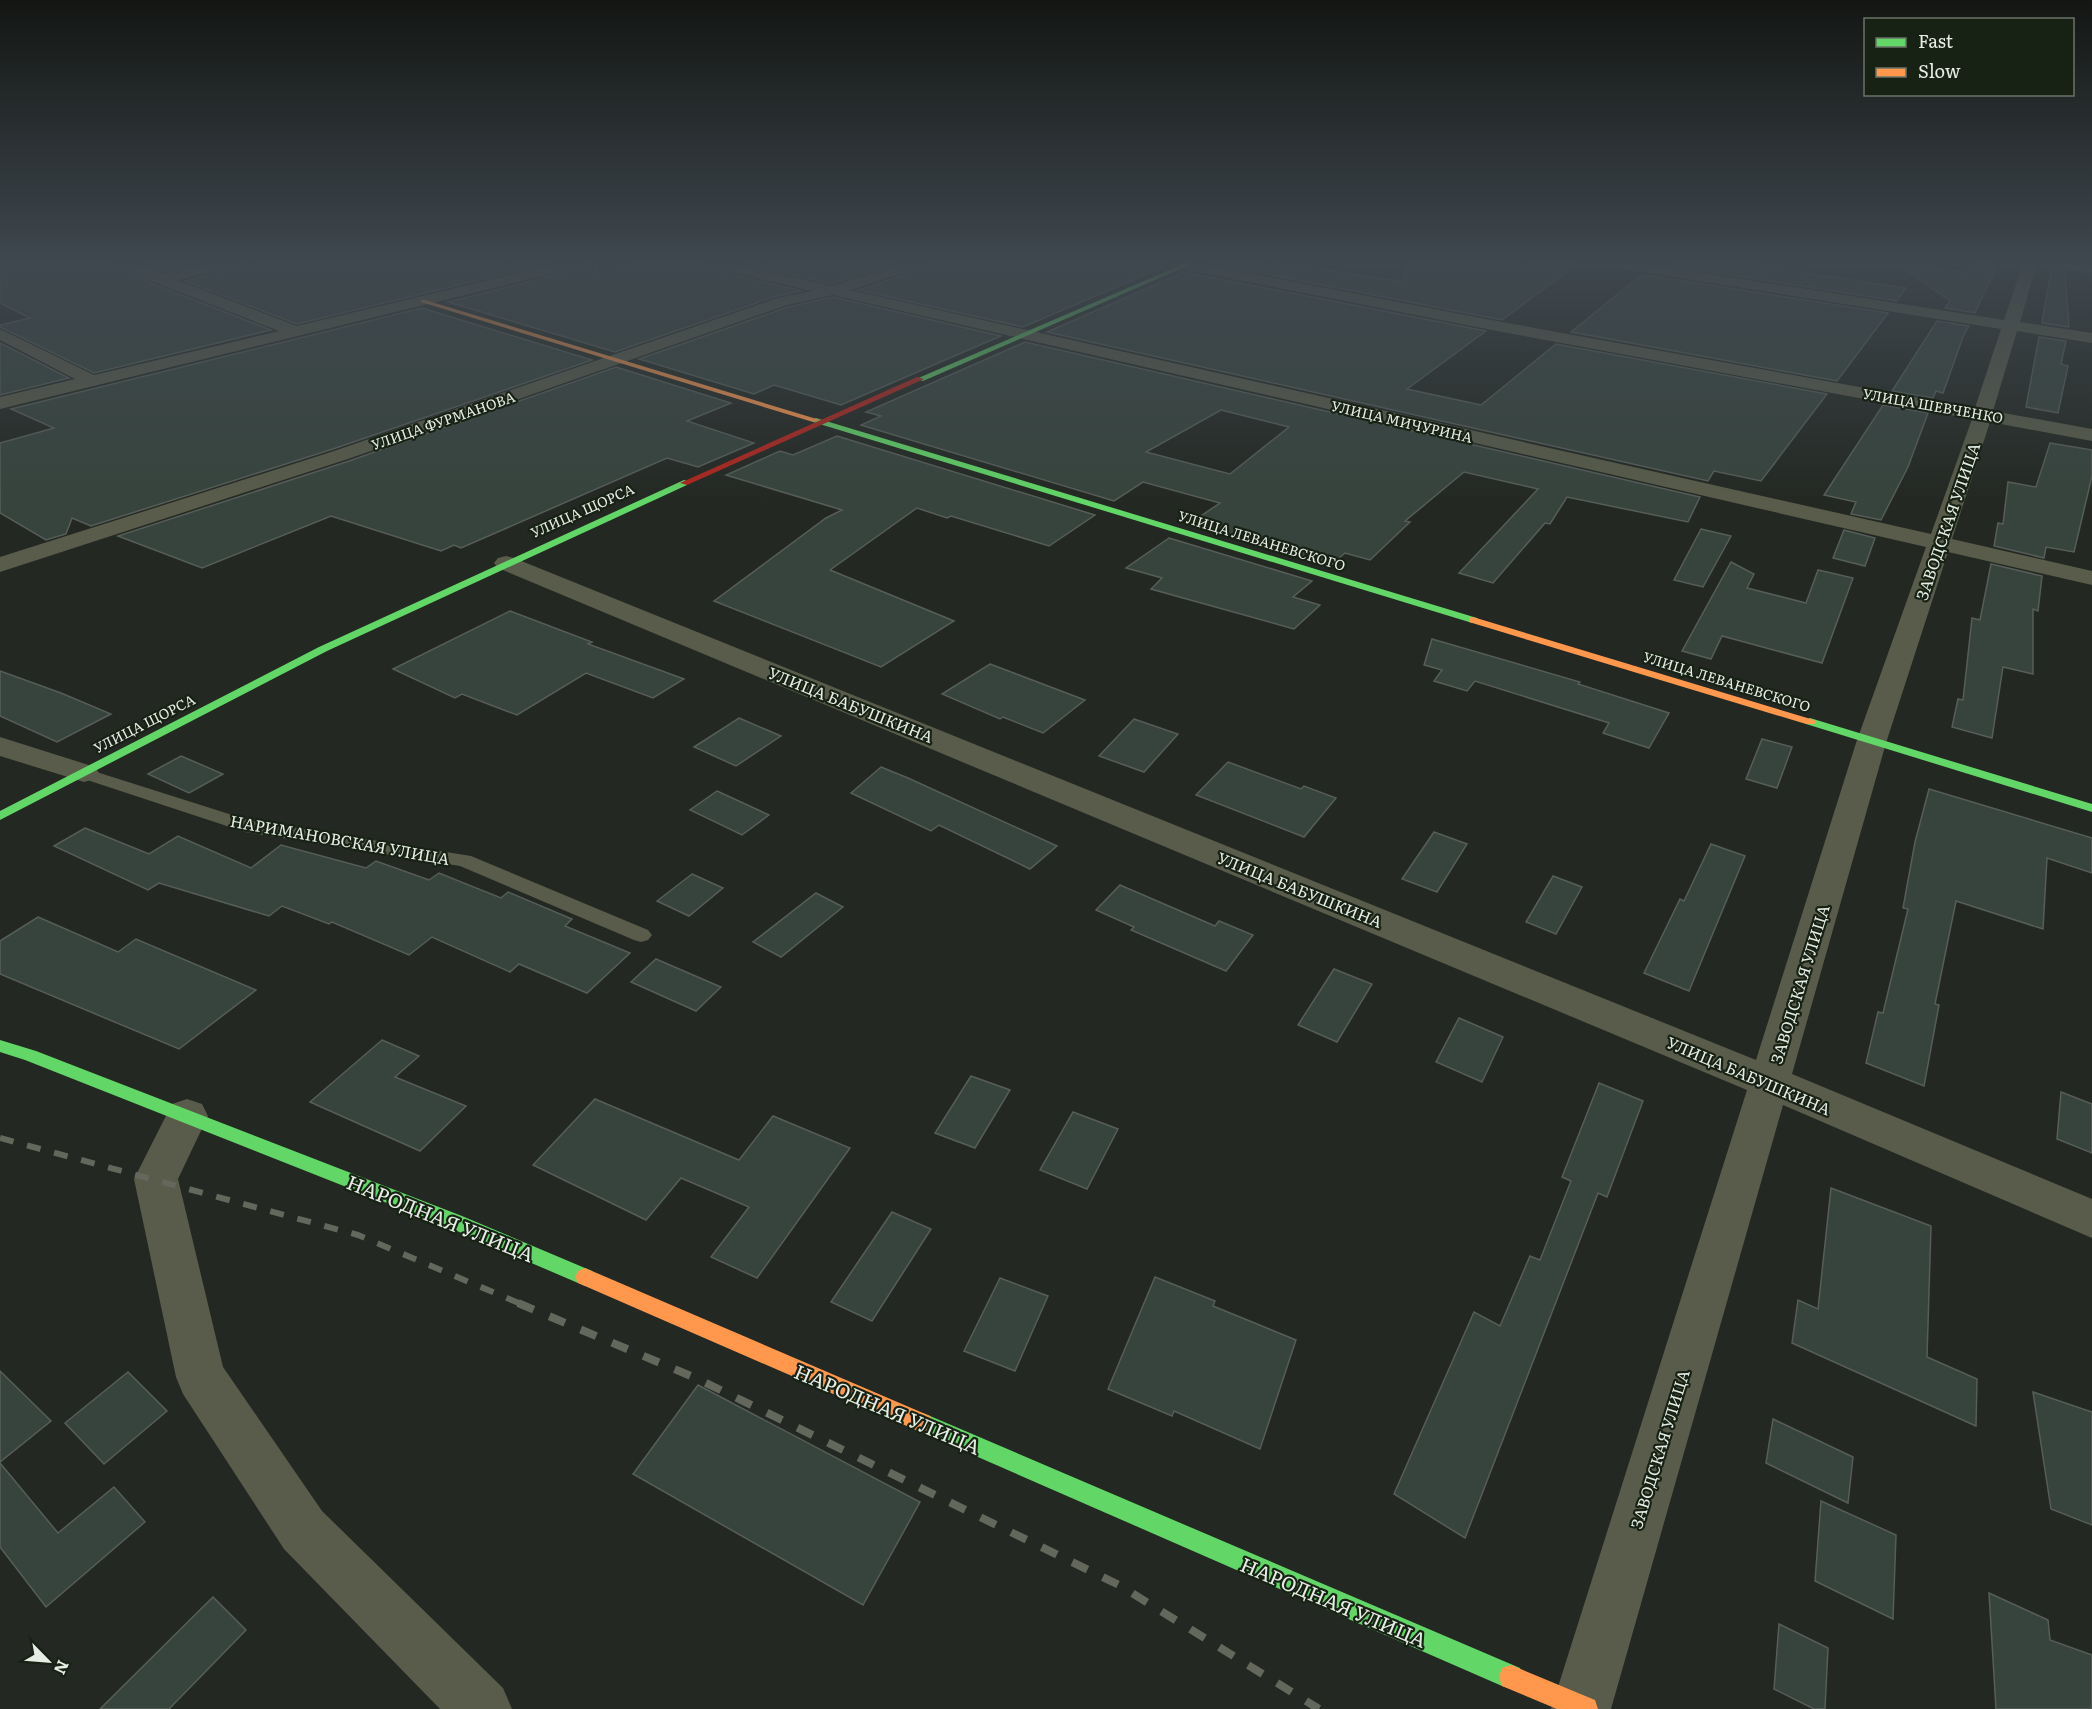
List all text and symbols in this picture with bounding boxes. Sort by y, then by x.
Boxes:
legend [1864,18,2074,96]
text: Fast [1918,27,1954,54]
text: Slow [1918,57,1961,84]
street label: УЛИЦА ШЕВЧЕНКО [1861,383,2005,427]
street label: УЛИЦА ФУРМАНОВА [368,386,518,454]
street label: УЛИЦА МИЧУРИНА [1329,395,1475,447]
street label: ЗАВОДСКАЯ УЛИЦА [1909,439,1985,603]
street label: УЛИЦА ЩОРСА [527,478,638,542]
street label: УЛИЦА ЛЕВАНЕВСКОГО [1176,505,1348,575]
street label: УЛИЦА ЛЕВАНЕВСКОГО [1641,646,1813,716]
street label: УЛИЦА БАБУШКИНА [765,660,937,748]
street label: УЛИЦА ЩОРСА [90,688,199,757]
street label: НАРИМАНОВСКАЯ УЛИЦА [228,808,452,870]
street label: УЛИЦА БАБУШКИНА [1214,845,1386,933]
street label: ЗАВОДСКАЯ УЛИЦА [1763,901,1835,1067]
street label: УЛИЦА БАБУШКИНА [1663,1030,1835,1121]
street label: НАРОДНАЯ УЛИЦА [343,1166,539,1268]
street label: НАРОДНАЯ УЛИЦА [790,1355,986,1461]
street label: ЗАВОДСКАЯ УЛИЦА [1623,1366,1695,1532]
street label: НАРОДНАЯ УЛИЦА [1236,1548,1432,1654]
north arrow [18,1631,78,1691]
text: N [49,1657,76,1679]

